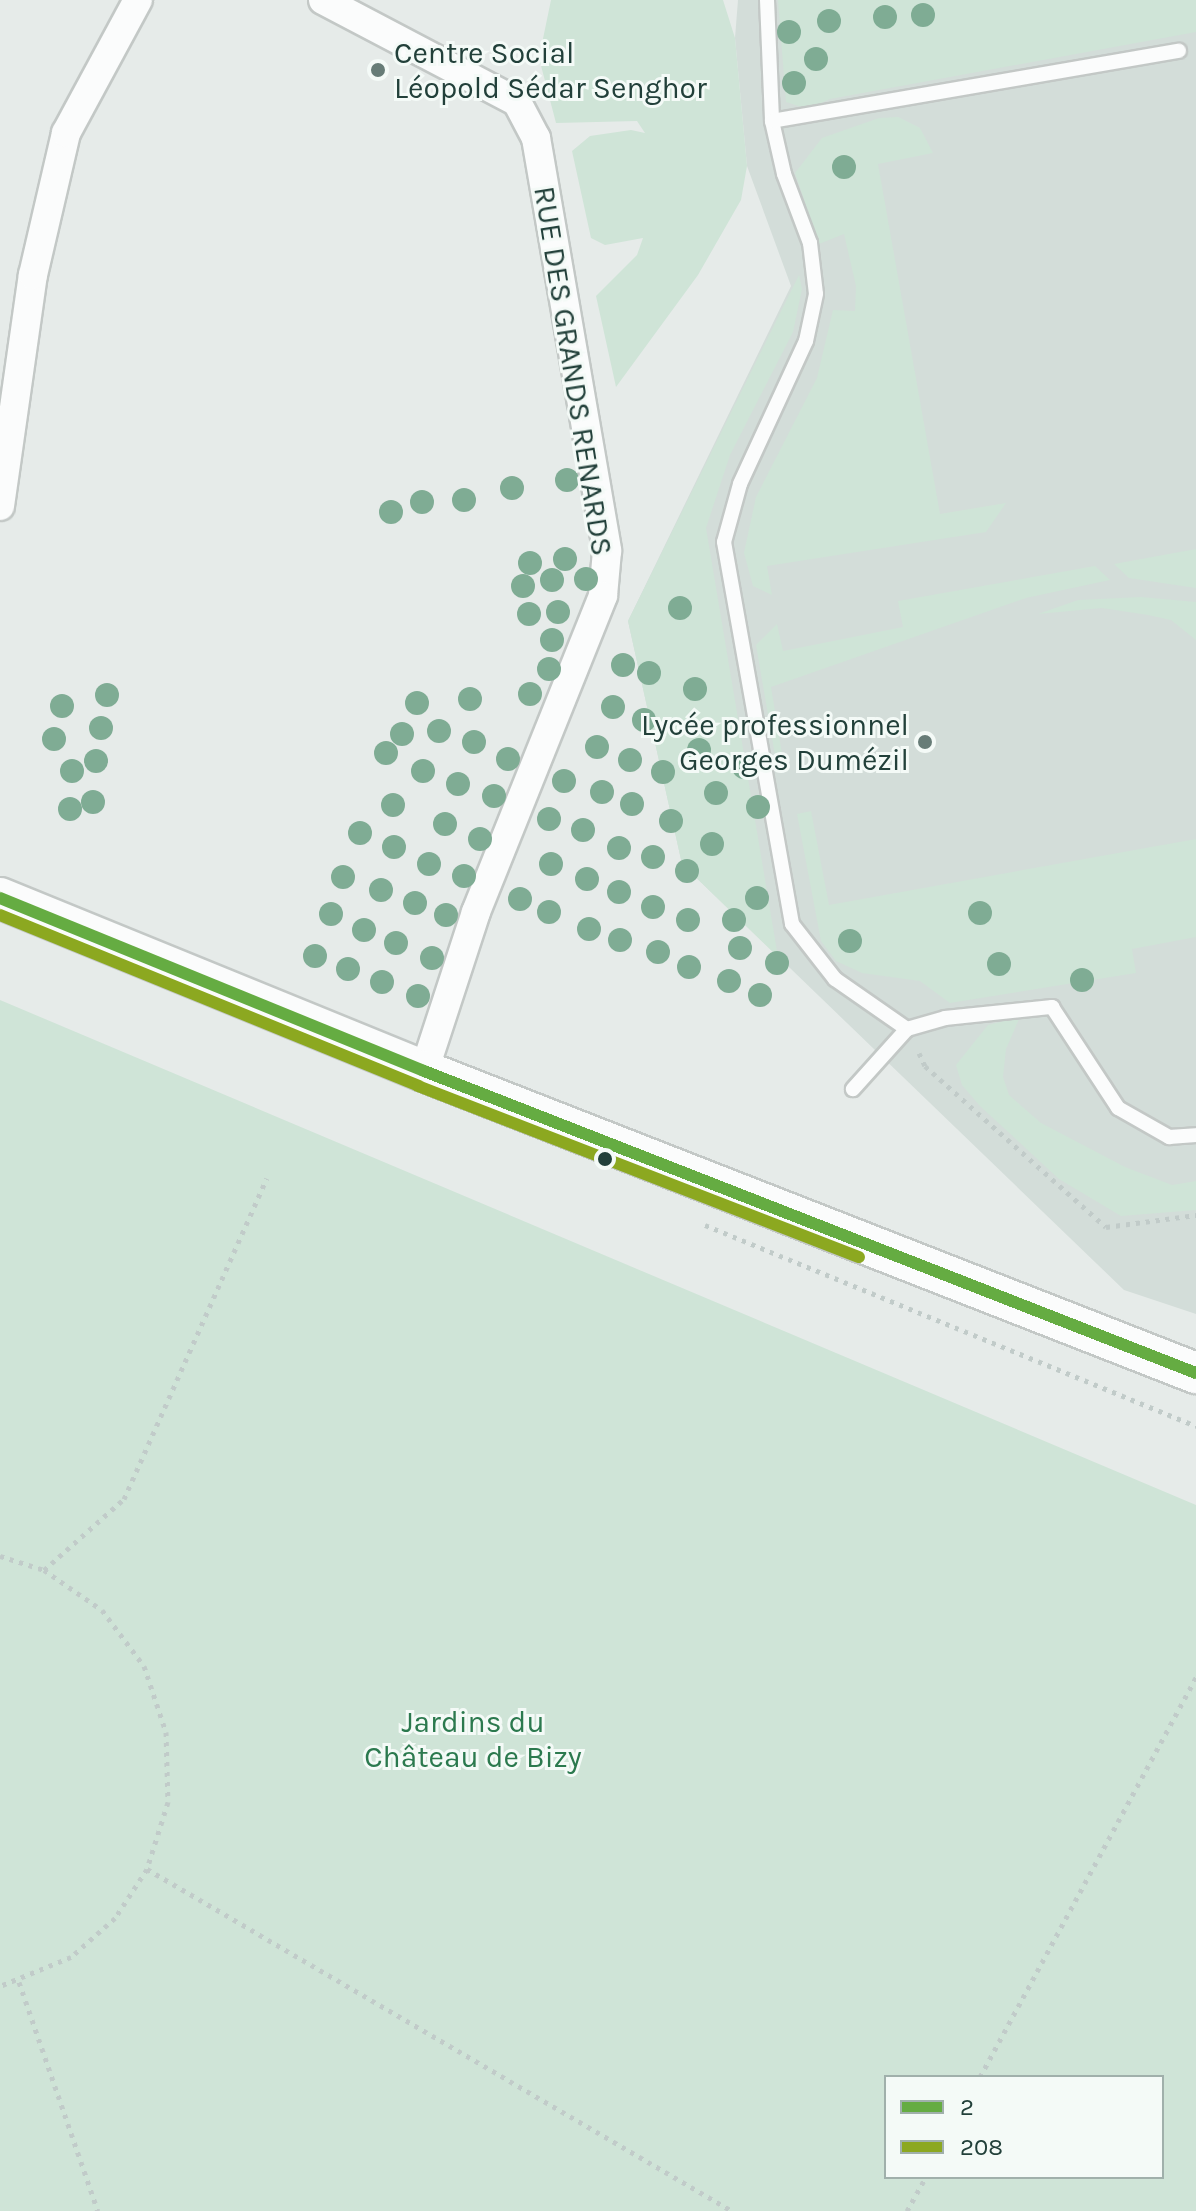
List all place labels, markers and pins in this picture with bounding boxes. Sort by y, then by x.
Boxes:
place label: Centre Social Léopold Sédar Senghor [394,35,707,106]
marker: Centre Social Léopold Sédar Senghor [369,61,387,79]
place label: Lycée professionnel Georges Dumézil [641,707,909,778]
marker: Lycée professionnel Georges Dumézil [916,733,934,751]
unlabelled marker [597,1151,613,1167]

